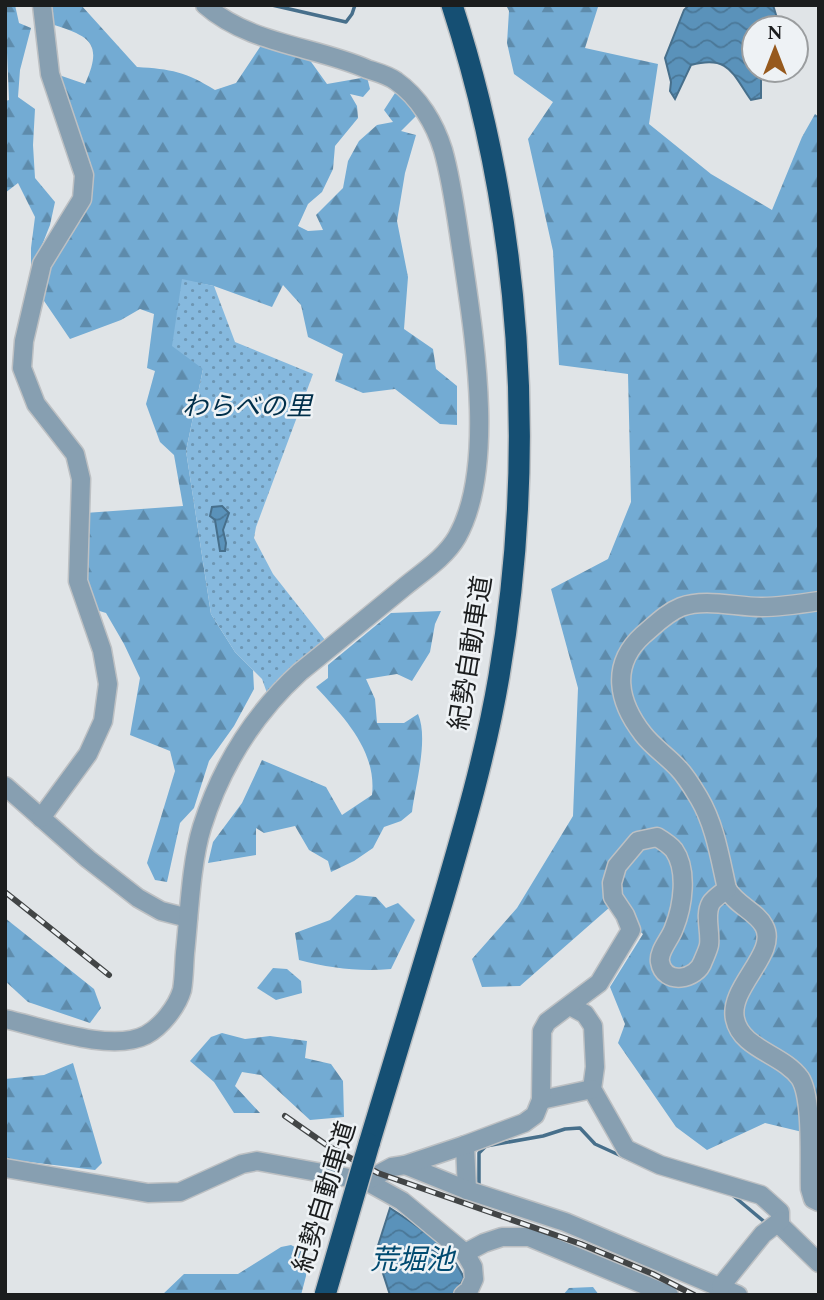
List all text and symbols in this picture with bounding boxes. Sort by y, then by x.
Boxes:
north arrow [740,14,810,84]
text: N [767,19,783,48]
park label: わらべの里 [182,387,314,427]
street label: 紀勢自動車道 [439,573,503,733]
street label: 紀勢自動車道 [283,1117,367,1277]
water label: 荒堀池 [370,1239,457,1282]

